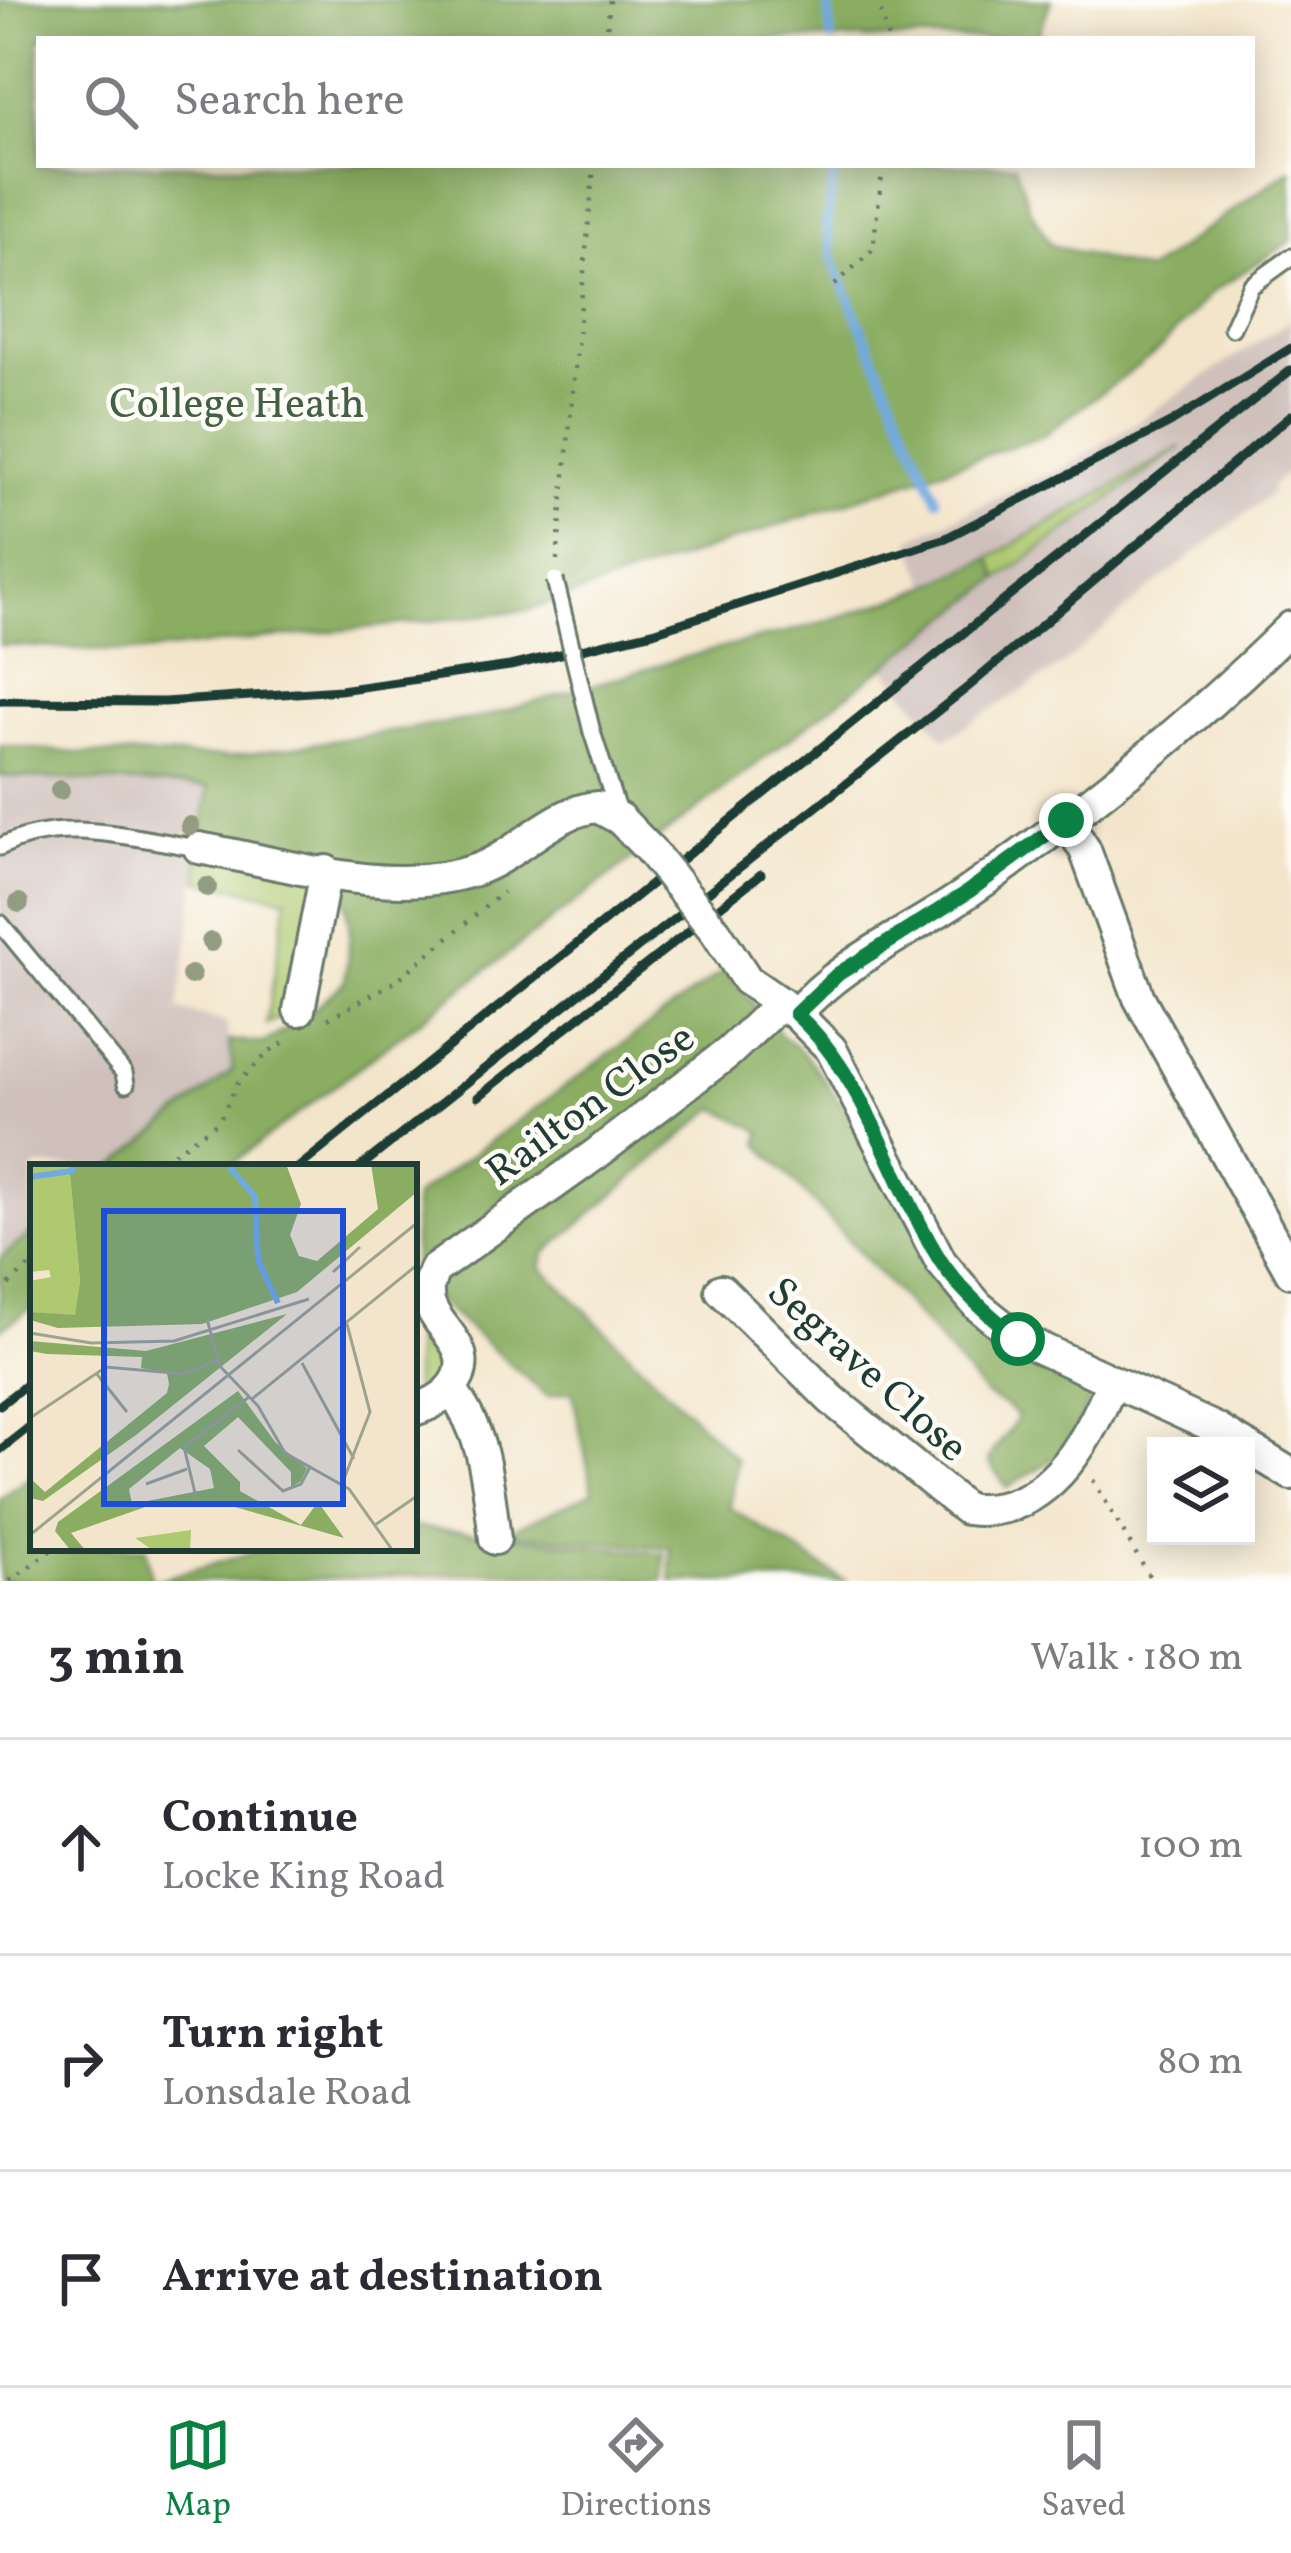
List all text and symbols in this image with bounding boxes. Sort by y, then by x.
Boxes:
search box [36,36,1255,168]
icon: search [78,69,144,135]
text: Search here [174,71,405,134]
park label: College Heath [109,377,365,436]
route end [1039,793,1093,847]
street label: Railton Close [475,1011,708,1203]
inset map [30,1164,417,1551]
street label: Segrave Close [753,1265,979,1478]
route start [991,1312,1045,1366]
map controls [1147,1437,1255,1545]
button: layers [1147,1437,1255,1545]
text: 3 min [48,1624,185,1695]
text: Walk · 180 m [1030,1632,1243,1686]
text: Continue [162,1788,358,1851]
icon: ahead [48,1814,114,1880]
text: 100 m [1138,1820,1243,1874]
text: Locke King Road [162,1851,445,1905]
text: Turn right [162,2004,383,2067]
icon: right [48,2030,114,2096]
text: 80 m [1157,2036,1243,2090]
text: Lonsdale Road [162,2067,412,2121]
icon: arrive [48,2246,114,2312]
text: Arrive at destination [162,2247,603,2310]
tab: Map [165,2412,231,2530]
tab: Directions [560,2412,712,2530]
tab: Saved [1041,2412,1126,2530]

